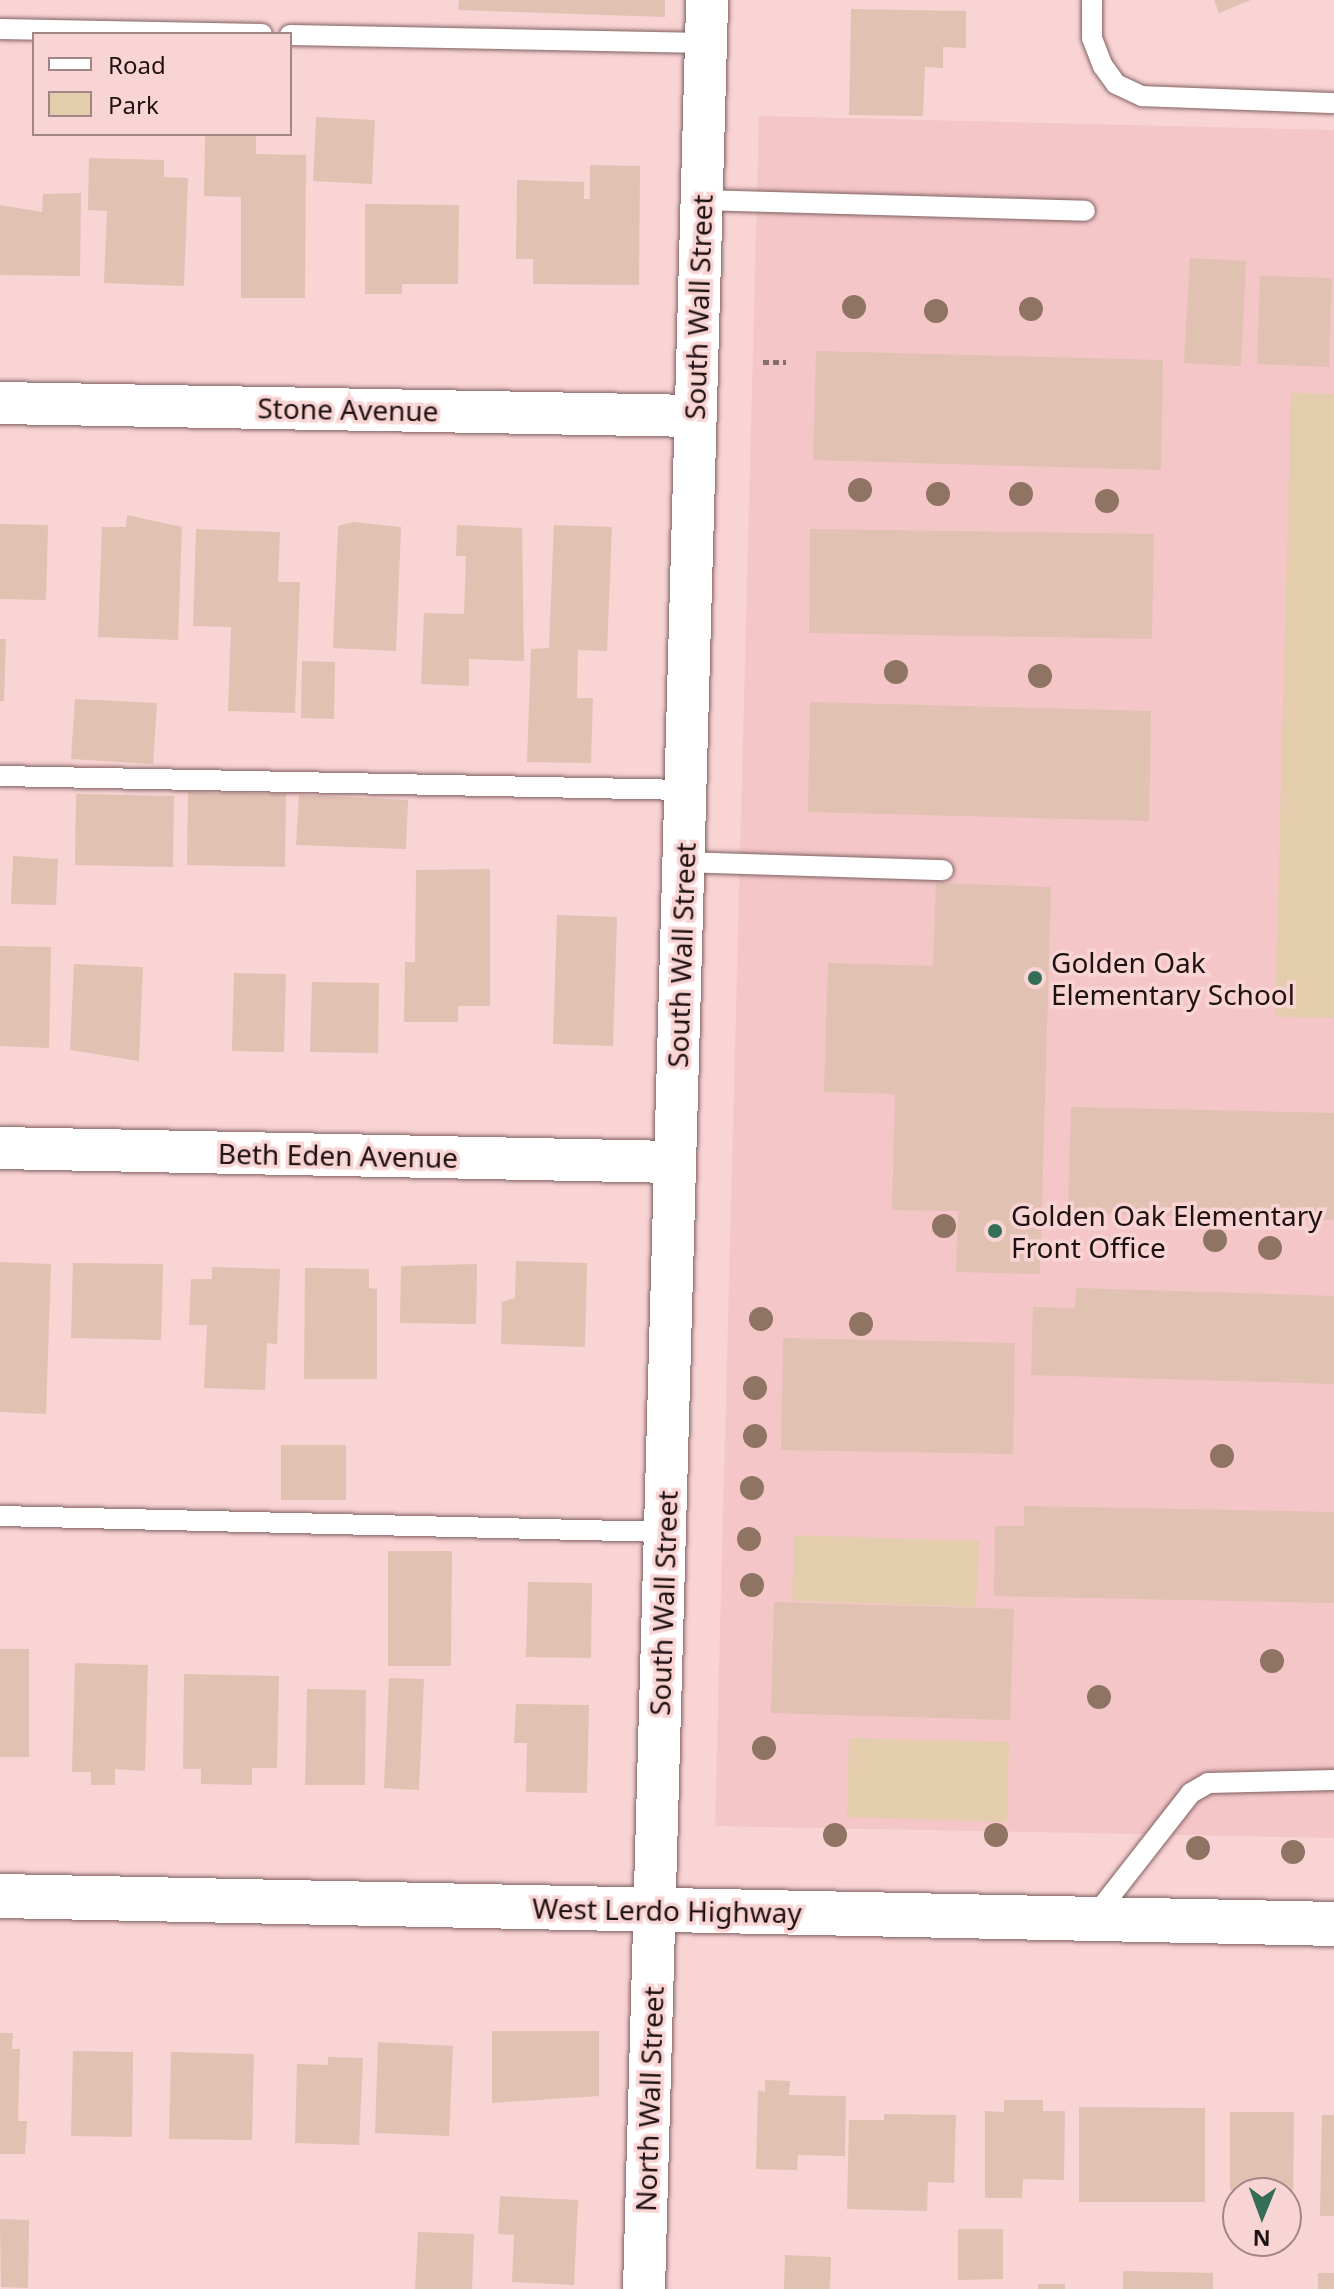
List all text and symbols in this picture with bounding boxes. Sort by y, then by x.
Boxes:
legend [32,32,292,136]
text: Road [108,48,166,81]
text: Park [108,88,159,121]
street label: South Wall Street [677,194,719,420]
street label: Stone Avenue [257,391,439,427]
street label: South Wall Street [660,842,702,1068]
place label: Golden Oak Elementary School [1051,945,1295,1011]
marker: Golden Oak Elementary School [1026,969,1044,987]
street label: Beth Eden Avenue [218,1136,458,1174]
place label: Golden Oak Elementary Front Office [1011,1198,1322,1264]
marker: Golden Oak Elementary Front Office [986,1222,1004,1240]
street label: South Wall Street [642,1490,684,1716]
street label: West Lerdo Highway [532,1891,802,1929]
street label: North Wall Street [628,1986,670,2212]
north arrow [1222,2177,1302,2257]
text: N [1252,2224,1271,2254]

